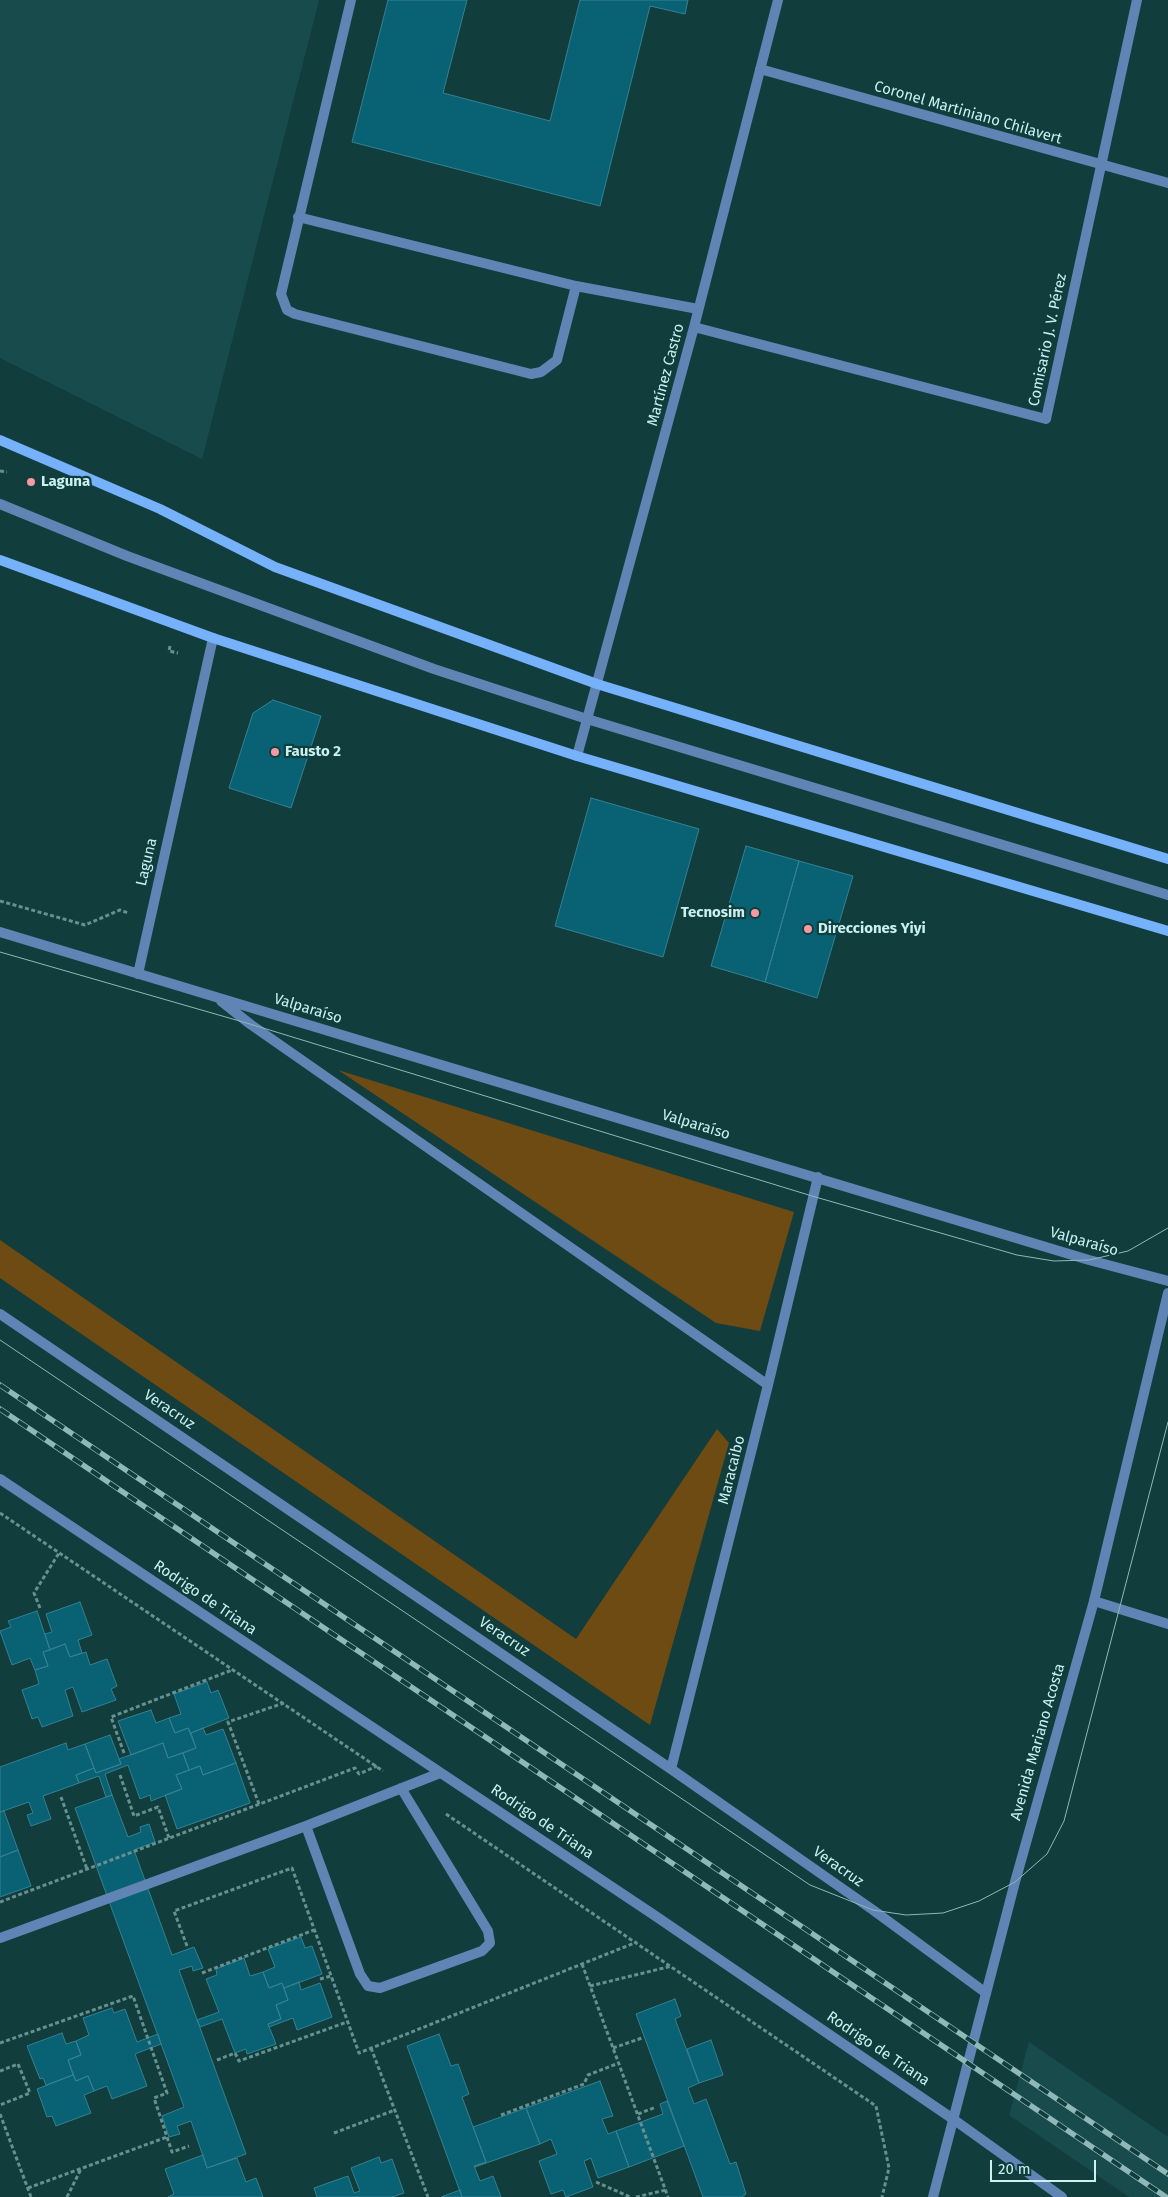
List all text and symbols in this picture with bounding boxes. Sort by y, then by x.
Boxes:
street label: Coronel Martiniano Chilavert [872,78,1064,148]
street label: Comisario J. V. Pérez [1025,272,1071,408]
street label: Martínez Castro [644,322,688,428]
place label: Laguna [41,473,90,491]
marker: Laguna [25,476,37,488]
place label: Fausto 2 [285,743,341,761]
marker: Fausto 2 [269,746,281,758]
street label: Laguna [133,836,161,888]
place label: Tecnosim [681,904,745,922]
marker: Tecnosim [749,907,761,919]
place label: Direcciones Yiyi [818,920,926,938]
marker: Direcciones Yiyi [802,923,814,935]
street label: Valparaíso [272,990,344,1028]
street label: Valparaíso [660,1106,732,1144]
street label: Valparaíso [1048,1224,1120,1260]
street label: Veracruz [140,1386,198,1434]
street label: Maracaibo [715,1434,749,1506]
street label: Rodrigo de Triana [150,1557,260,1639]
street label: Veracruz [475,1613,533,1661]
street label: Avenida Mariano Acosta [1007,1661,1069,1823]
street label: Rodrigo de Triana [487,1781,597,1863]
street label: Veracruz [809,1843,867,1891]
street label: Rodrigo de Triana [823,2008,933,2090]
scale bar [993,2150,1099,2182]
text: 20 m [998,2160,1031,2178]

